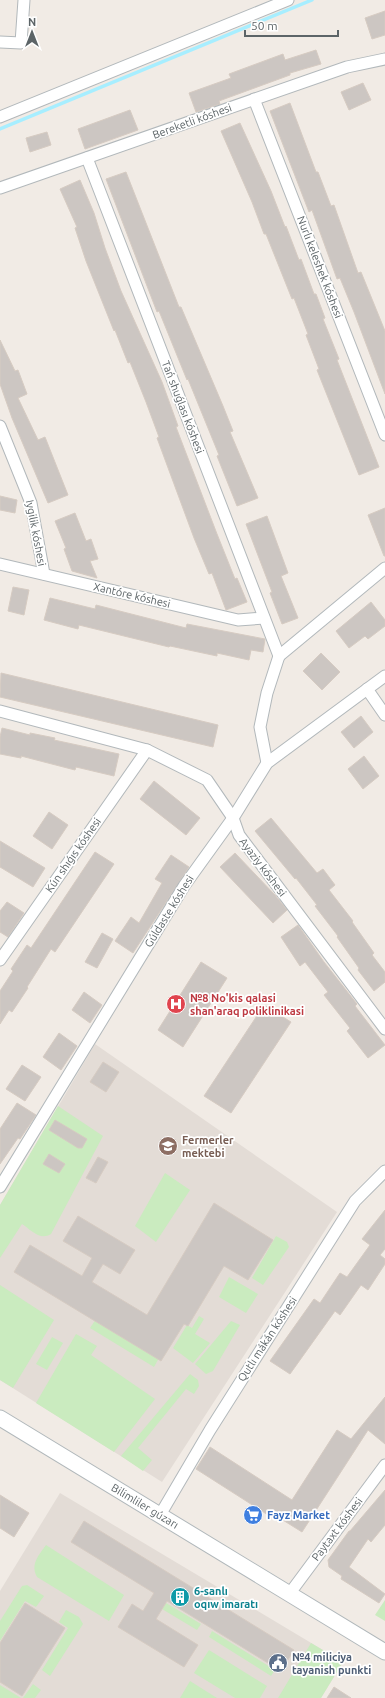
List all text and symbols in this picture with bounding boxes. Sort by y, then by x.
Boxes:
north arrow [12,12,52,52]
scale bar [245,12,338,38]
text: N [28,16,36,28]
text: 50 m [251,19,278,32]
street label: Bereketli kóshesi [151,101,233,141]
street label: Nurlı keleshek kóshesi [295,214,345,320]
street label: Tań shuǵlası kóshesi [160,359,206,455]
street label: Iygilik kóshesi [24,499,48,567]
street label: Xantóre kóshesi [92,580,172,610]
street label: Kún shıǵıs kóshesi [43,815,103,895]
street label: Ayaziy kóshesi [237,835,289,899]
street label: Gúldaste kóshesi [142,873,196,949]
place label: №8 No'kis qalasi shan'araq poliklinikasi [190,992,304,1017]
hospital icon: №8 No'kis qalasi shan'araq poliklinikasi [165,993,187,1015]
place label: Fermerler mektebi [182,1134,234,1159]
school or university icon: Fermerler mektebi [157,1135,179,1157]
street label: Qutlı mákán kóshesi [235,1294,299,1384]
street label: Bilimliler gúzarı [109,1481,181,1531]
street label: Paytaxt kóshesi [309,1495,365,1563]
supermarket icon: Fayz Market [242,1504,264,1526]
place label: Fayz Market [267,1509,330,1521]
place label: 6-sanlı oqıw imaratı [194,1585,258,1610]
building icon: 6-sanlı oqıw imaratı [169,1586,191,1608]
place label: №4 miliciya tayanish punkti [292,1651,371,1676]
public building icon: №4 miliciya tayanish punkti [267,1652,289,1674]

